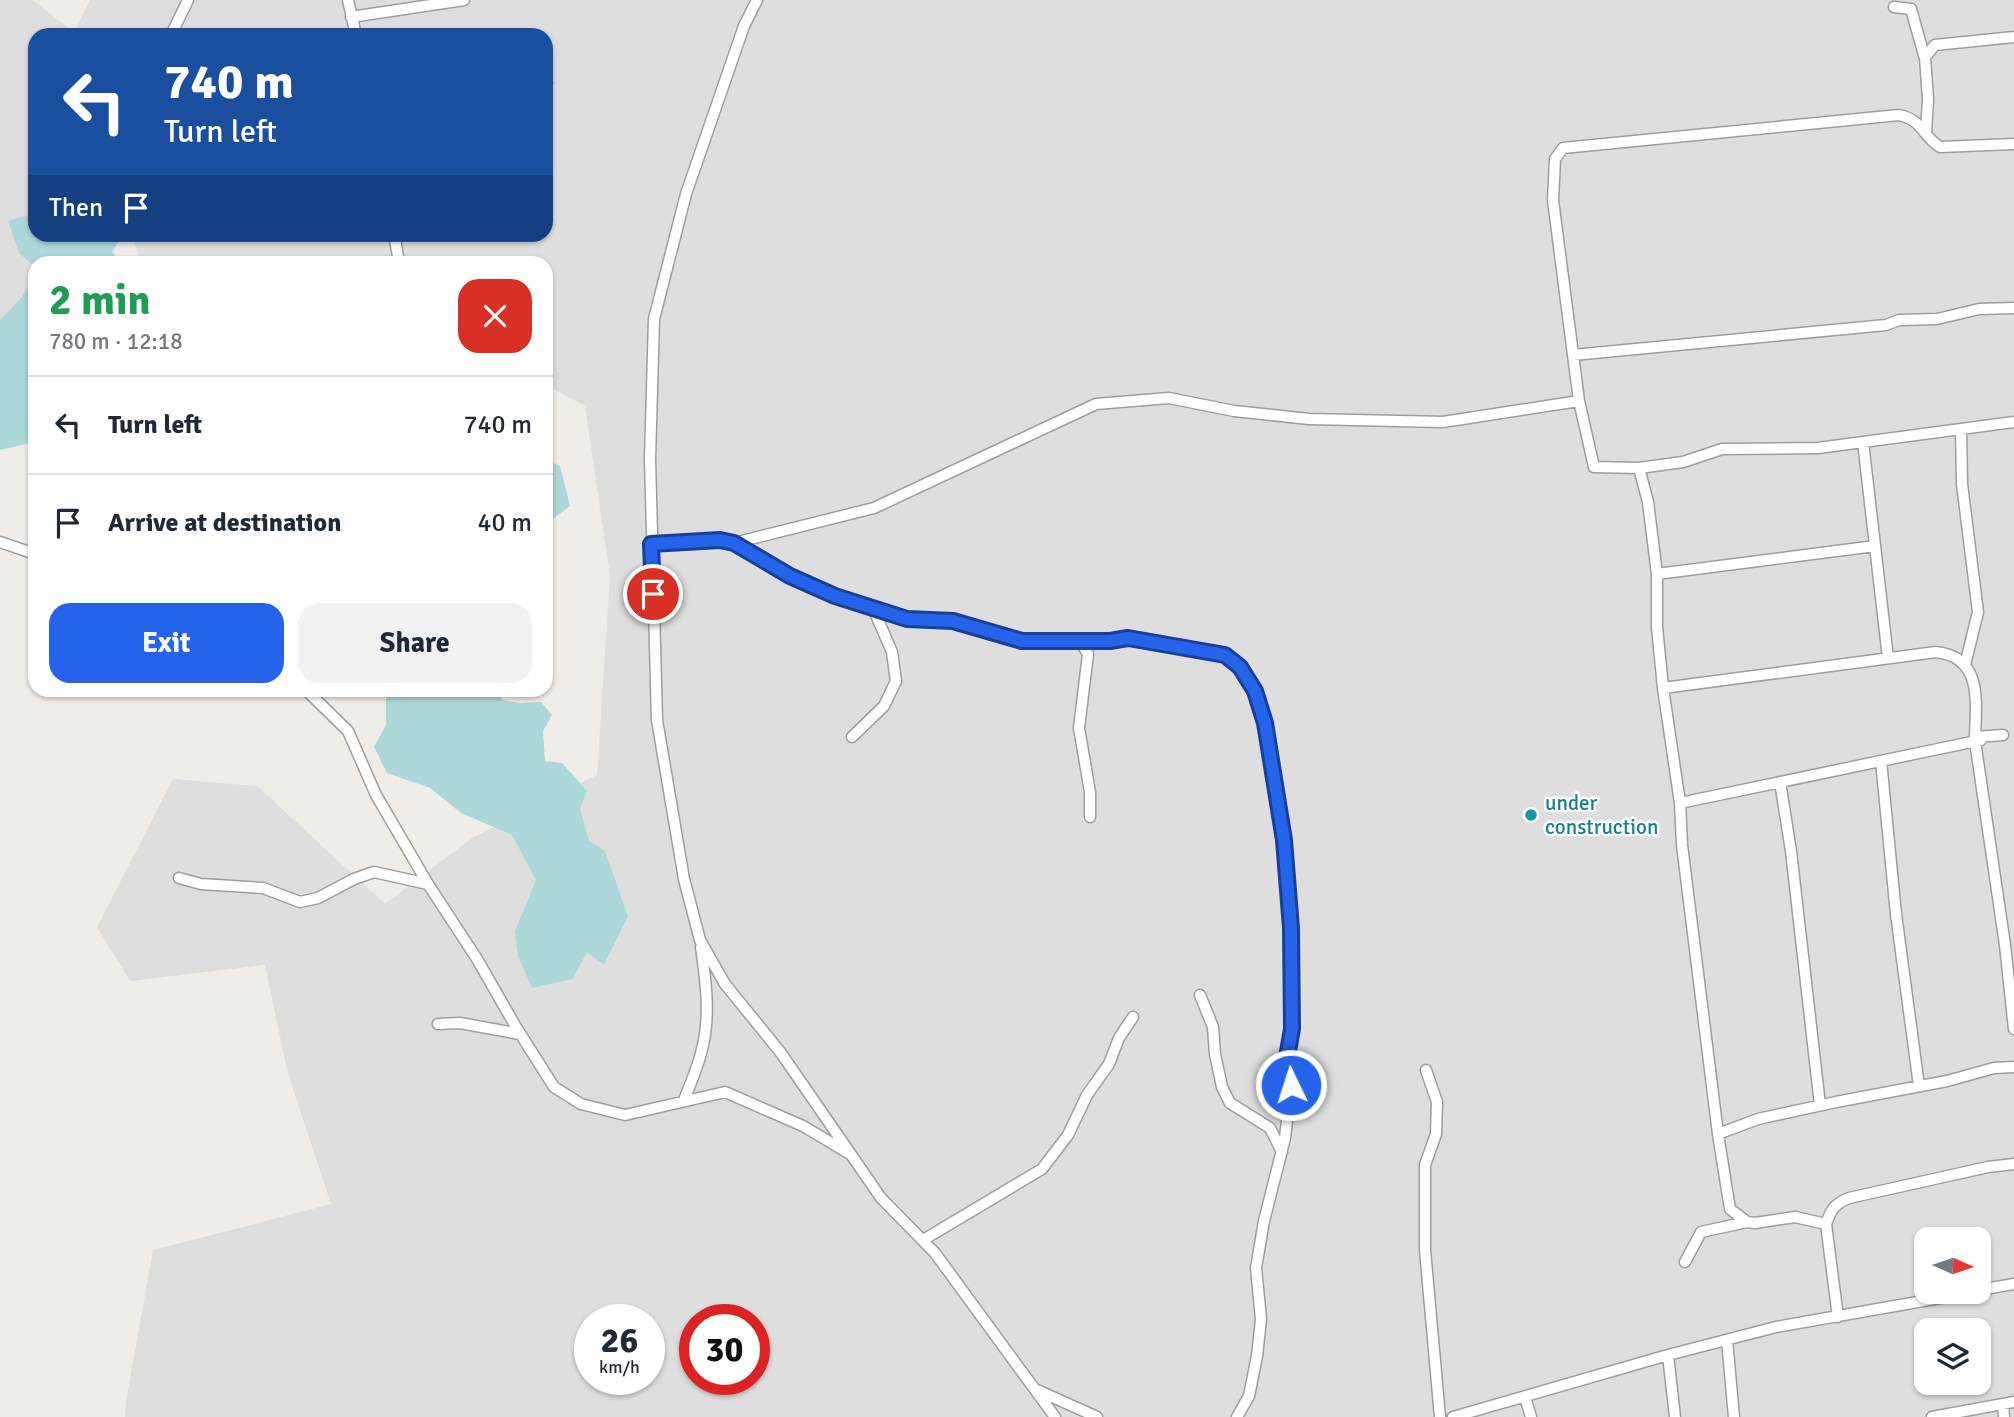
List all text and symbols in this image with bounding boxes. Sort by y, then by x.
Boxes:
text: 740 m [164,52,294,112]
icon: left [49,56,140,147]
text: Turn left [164,112,277,151]
icon: arrive [117,189,155,227]
text: Then [49,192,103,224]
text: 2 min [49,275,150,326]
button: close [458,279,532,353]
text: 780 m · 12:18 [49,327,183,356]
icon: left [49,406,87,444]
text: Turn left [108,409,202,441]
text: 740 m [463,409,532,441]
icon: arrive [49,504,87,542]
text: Arrive at destination [108,507,341,539]
text: 40 m [477,507,532,539]
pin [623,564,683,624]
icon: arrive [634,575,672,613]
button: Exit [49,603,284,683]
button: Share [298,603,532,683]
place label: under construction [1545,790,1658,840]
marker: under construction [1523,807,1539,823]
position arrow [1254,1048,1328,1122]
north arrow [1914,1227,1992,1304]
map controls [1914,1227,1991,1395]
speed limit sign: 30 [679,1304,770,1395]
button: layers [1914,1318,1991,1395]
text: 26 [601,1319,638,1362]
text: km/h [599,1356,640,1378]

